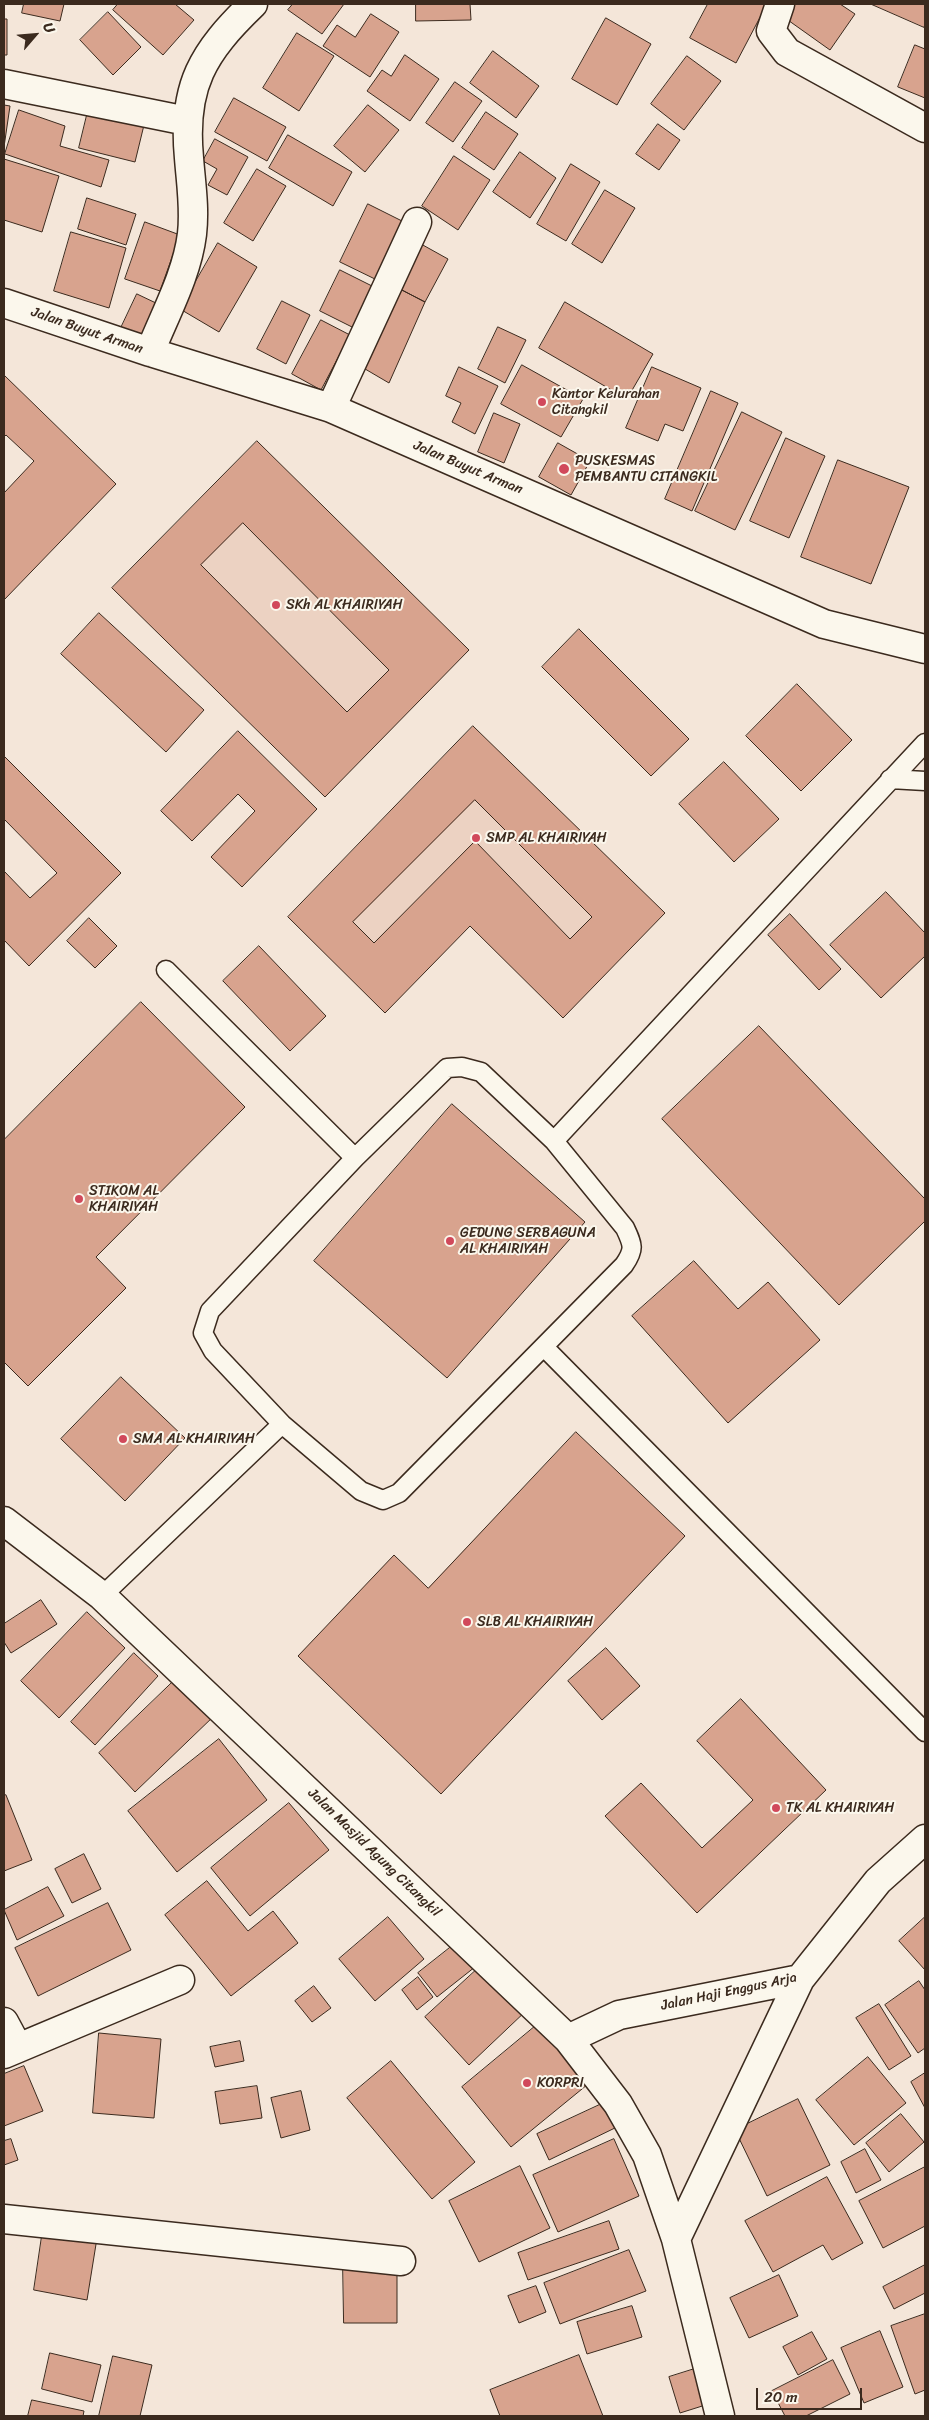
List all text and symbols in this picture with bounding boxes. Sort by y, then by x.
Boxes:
north arrow [10,10,60,60]
text: U [36,18,62,38]
street label: Jalan Buyut Arman [29,304,145,358]
place label: Kantor Kelurahan Citangkil [552,386,660,418]
marker: Kantor Kelurahan Citangkil [536,396,548,408]
street label: Jalan Buyut Arman [411,437,525,499]
place label: PUSKESMAS PEMBANTU CITANGKIL [575,453,717,486]
marker: PUSKESMAS PEMBANTU CITANGKIL [557,462,571,476]
place label: SKh AL KHAIRIYAH [286,597,403,613]
marker: SKh AL KHAIRIYAH [270,599,282,611]
place label: SMP AL KHAIRIYAH [486,830,607,846]
marker: SMP AL KHAIRIYAH [470,832,482,844]
place label: STIKOM AL KHAIRIYAH [89,1183,159,1216]
marker: STIKOM AL KHAIRIYAH [73,1193,85,1205]
place label: GEDUNG SERBAGUNA AL KHAIRIYAH [460,1225,596,1258]
marker: GEDUNG SERBAGUNA AL KHAIRIYAH [444,1235,456,1247]
place label: SMA AL KHAIRIYAH [133,1431,255,1447]
marker: SMA AL KHAIRIYAH [117,1433,129,1445]
place label: SLB AL KHAIRIYAH [477,1614,593,1630]
marker: SLB AL KHAIRIYAH [461,1616,473,1628]
street label: Jalan Masjid Agung Citangkil [304,1785,444,1921]
place label: TK AL KHAIRIYAH [786,1800,894,1816]
marker: TK AL KHAIRIYAH [770,1802,782,1814]
street label: Jalan Haji Enggus Arja [660,1969,798,2015]
place label: KORPRI [537,2075,584,2091]
marker: KORPRI [521,2077,533,2089]
scale bar [759,2378,865,2410]
text: 20 m [764,2384,798,2410]

